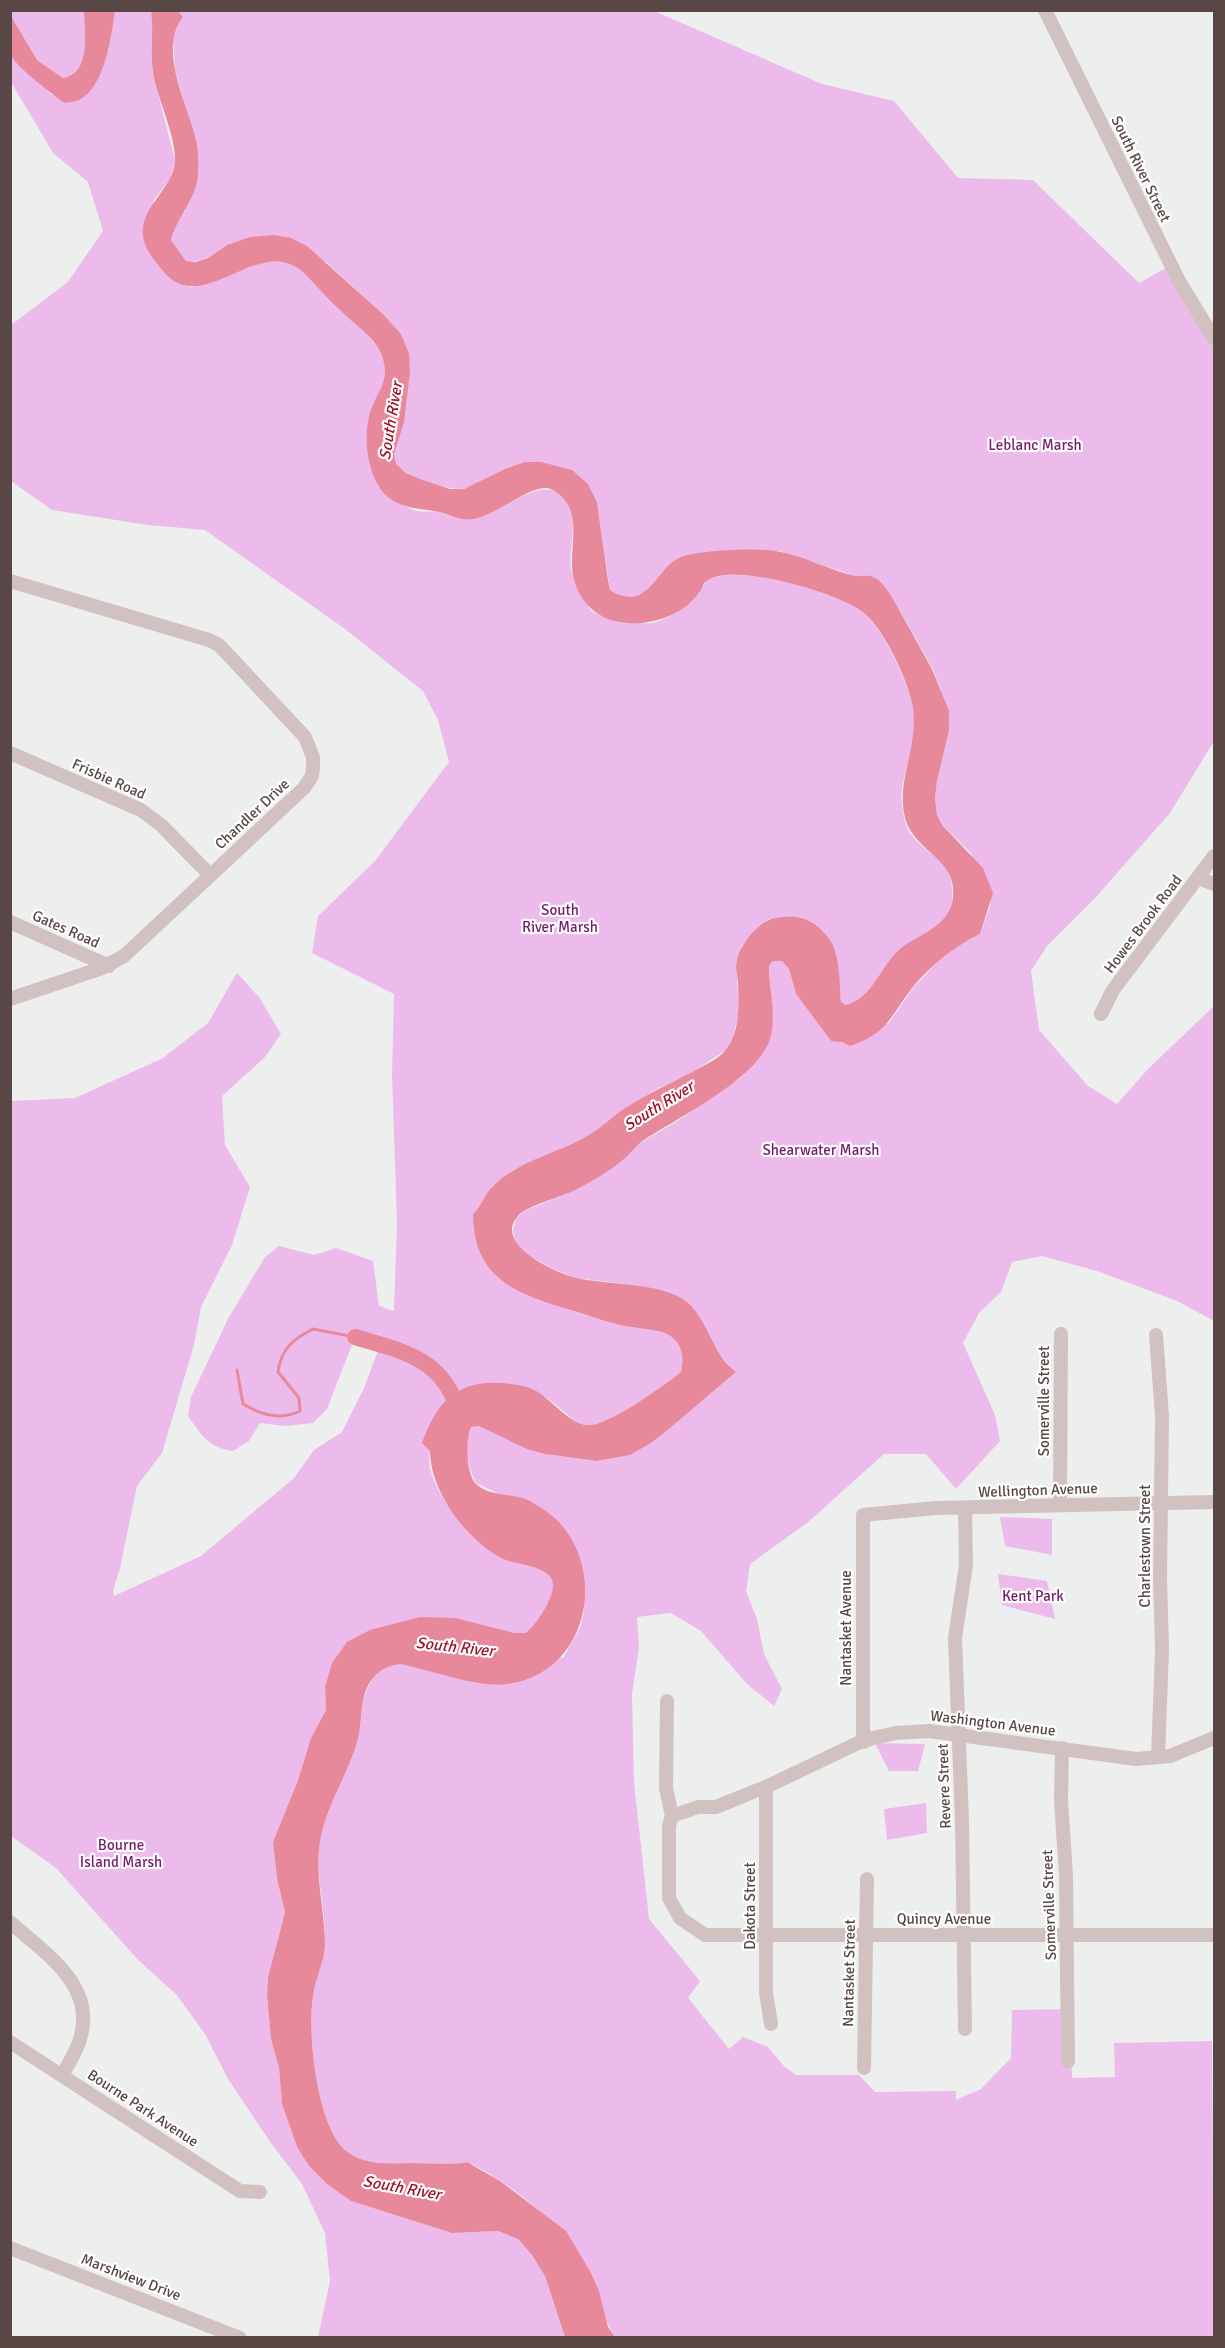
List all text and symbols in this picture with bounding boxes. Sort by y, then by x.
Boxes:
street label: South River Street [1107,113,1175,225]
water label: South River [375,379,407,461]
park label: Leblanc Marsh [988,436,1082,454]
street label: Frisbie Road [69,755,149,803]
street label: Chandler Drive [211,775,293,853]
street label: Howes Brook Road [1100,871,1186,977]
park label: South River Marsh [522,901,598,936]
street label: Gates Road [30,906,102,952]
water label: South River [620,1076,699,1135]
park label: Shearwater Marsh [763,1141,880,1159]
street label: Somerville Street [1035,1346,1053,1456]
street label: Wellington Avenue [978,1479,1098,1501]
street label: Charlestown Street [1136,1485,1154,1607]
street label: Nantasket Avenue [837,1570,855,1686]
park label: Kent Park [1002,1587,1064,1605]
water label: South River [415,1633,497,1661]
street label: Washington Avenue [929,1706,1057,1740]
street label: Revere Street [934,1743,954,1829]
park label: Bourne Island Marsh [80,1836,162,1871]
street label: Somerville Street [1038,1849,1060,1961]
street label: Dakota Street [741,1862,759,1950]
street label: Quincy Avenue [897,1910,991,1928]
street label: Nantasket Street [839,1919,859,2027]
street label: Bourne Park Avenue [84,2065,202,2151]
water label: South River [362,2171,444,2205]
street label: Marshview Drive [79,2250,183,2304]

